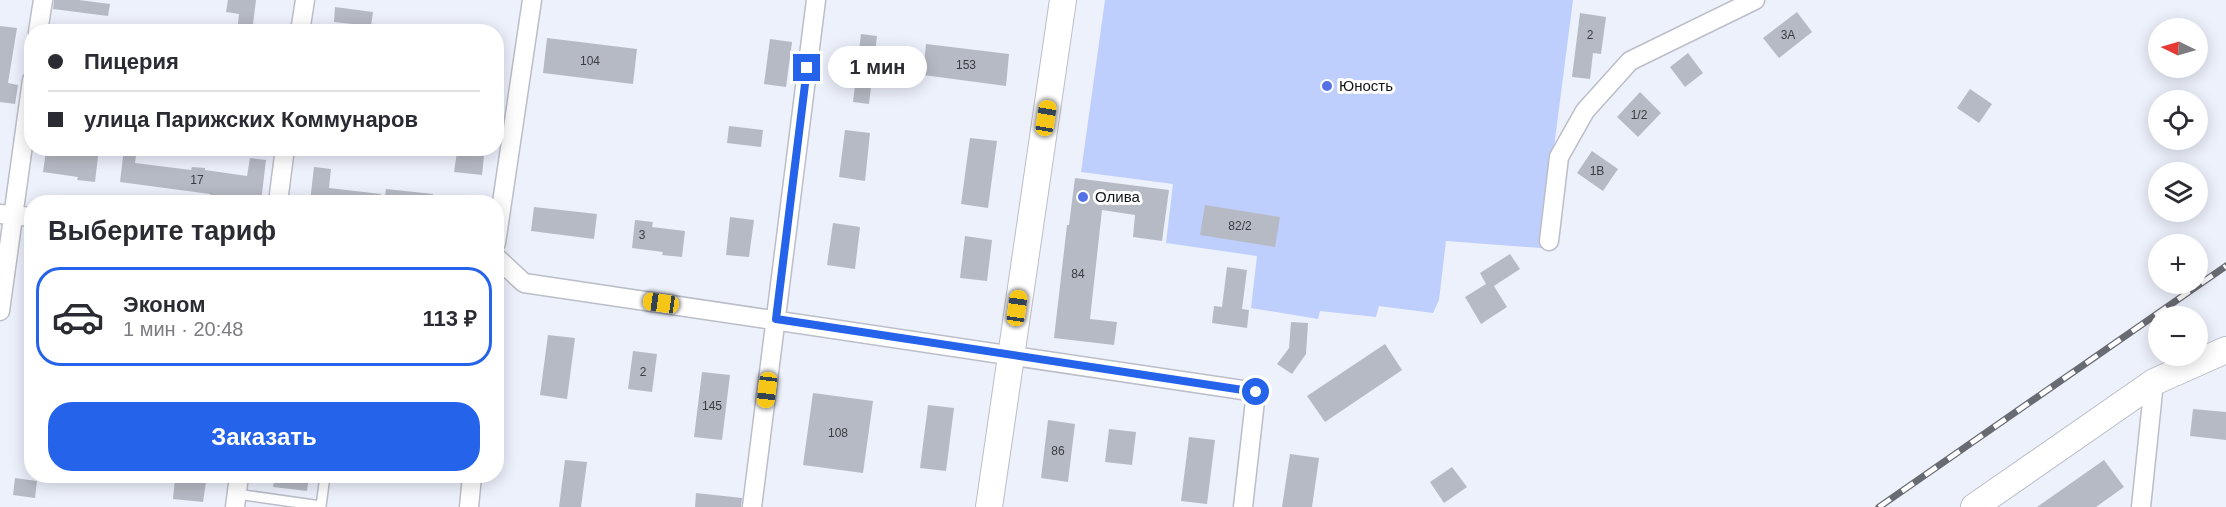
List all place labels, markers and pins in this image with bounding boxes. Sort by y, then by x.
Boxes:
place label: Юность [1339,77,1393,94]
marker: Юность [1320,79,1334,93]
place label: Олива [1095,188,1140,205]
marker: Олива [1076,190,1090,204]

